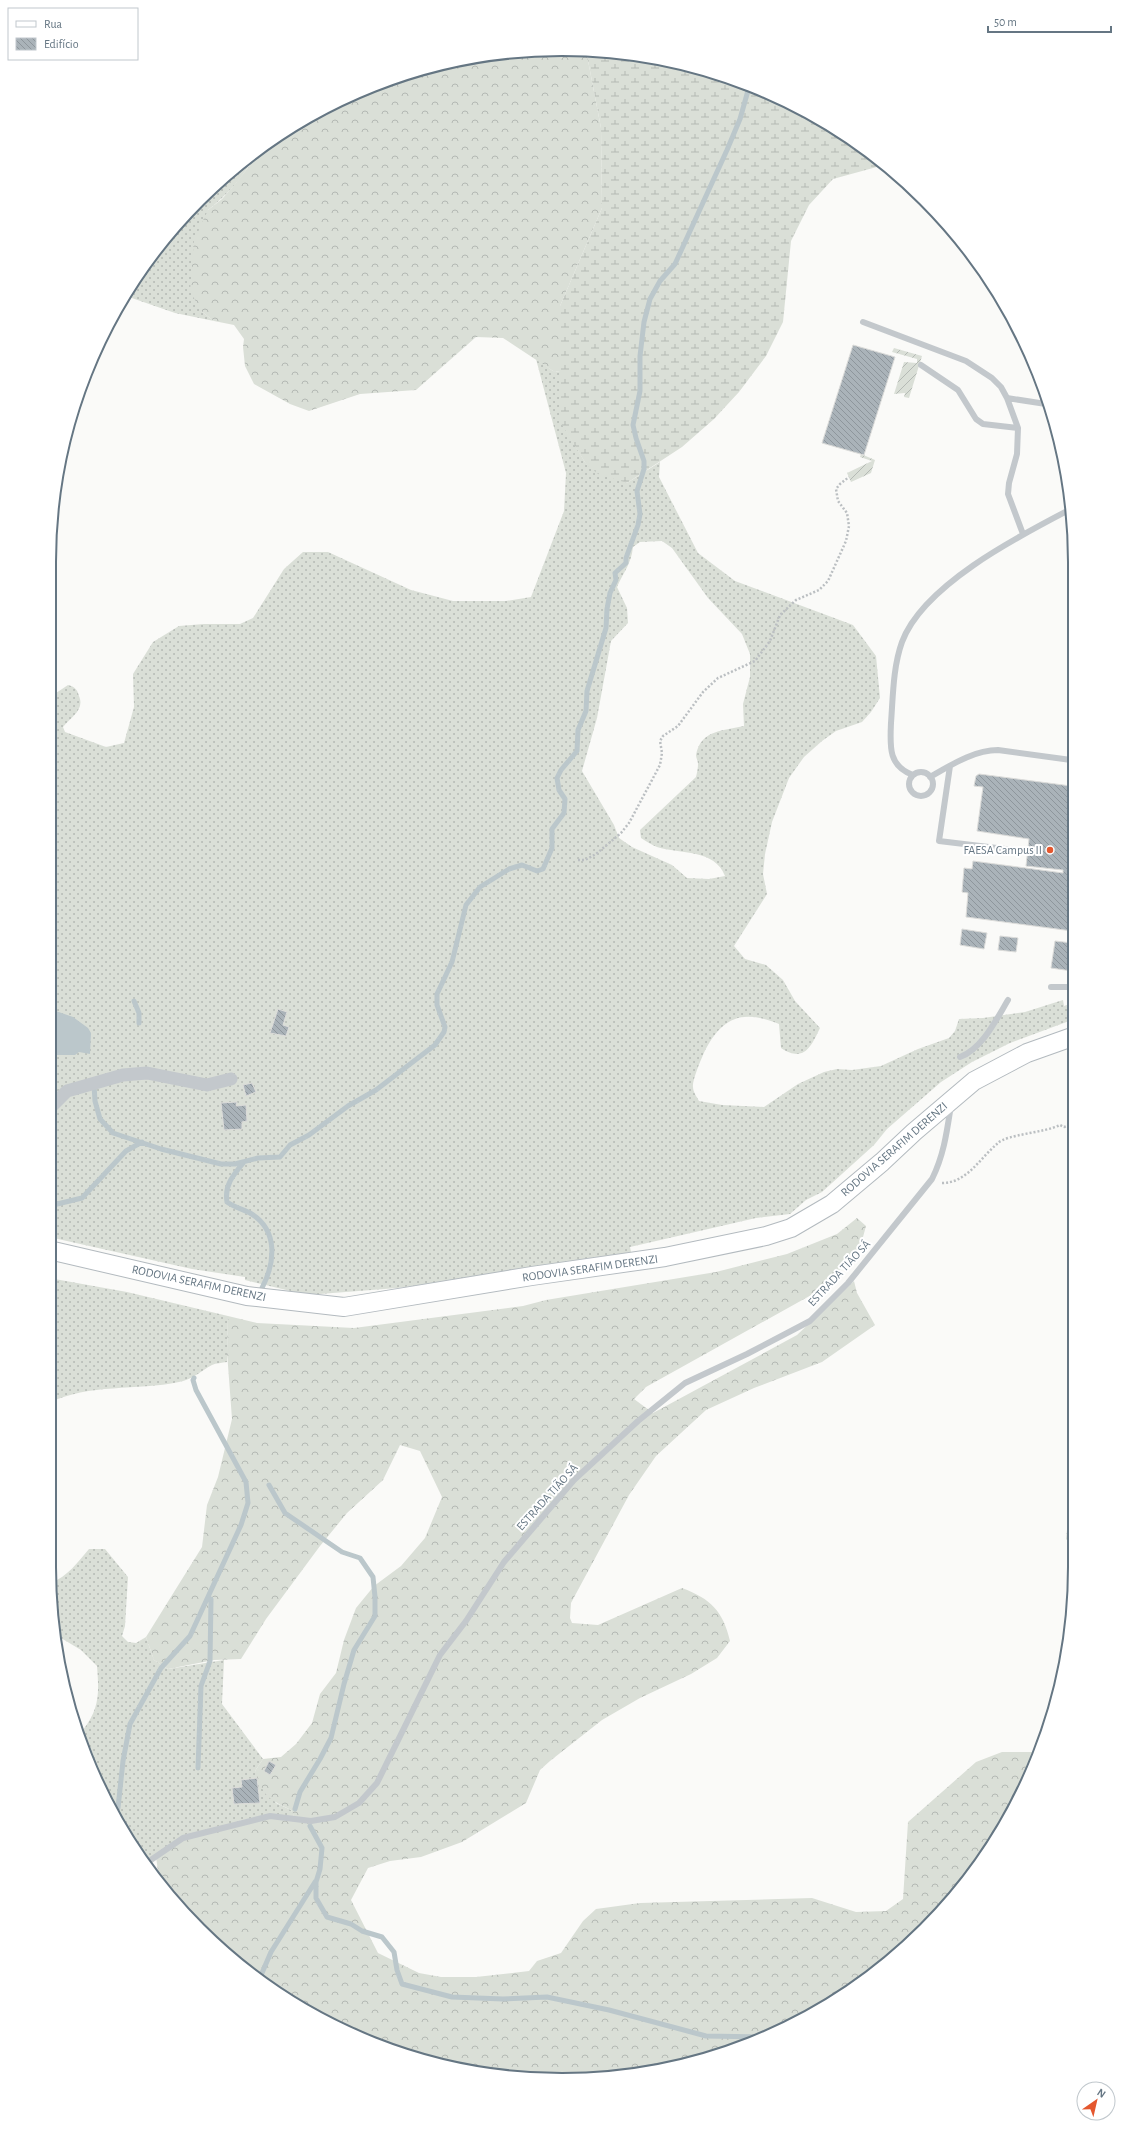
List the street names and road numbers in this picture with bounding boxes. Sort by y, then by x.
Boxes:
street label: RODOVIA SERAFIM DERENZI [838,1100,950,1198]
street label: ESTRADA TIÃO SÁ [804,1236,873,1308]
street label: RODOVIA SERAFIM DERENZI [521,1253,659,1283]
street label: RODOVIA SERAFIM DERENZI [131,1263,267,1303]
street label: ESTRADA TIÃO SÁ [513,1460,580,1533]

